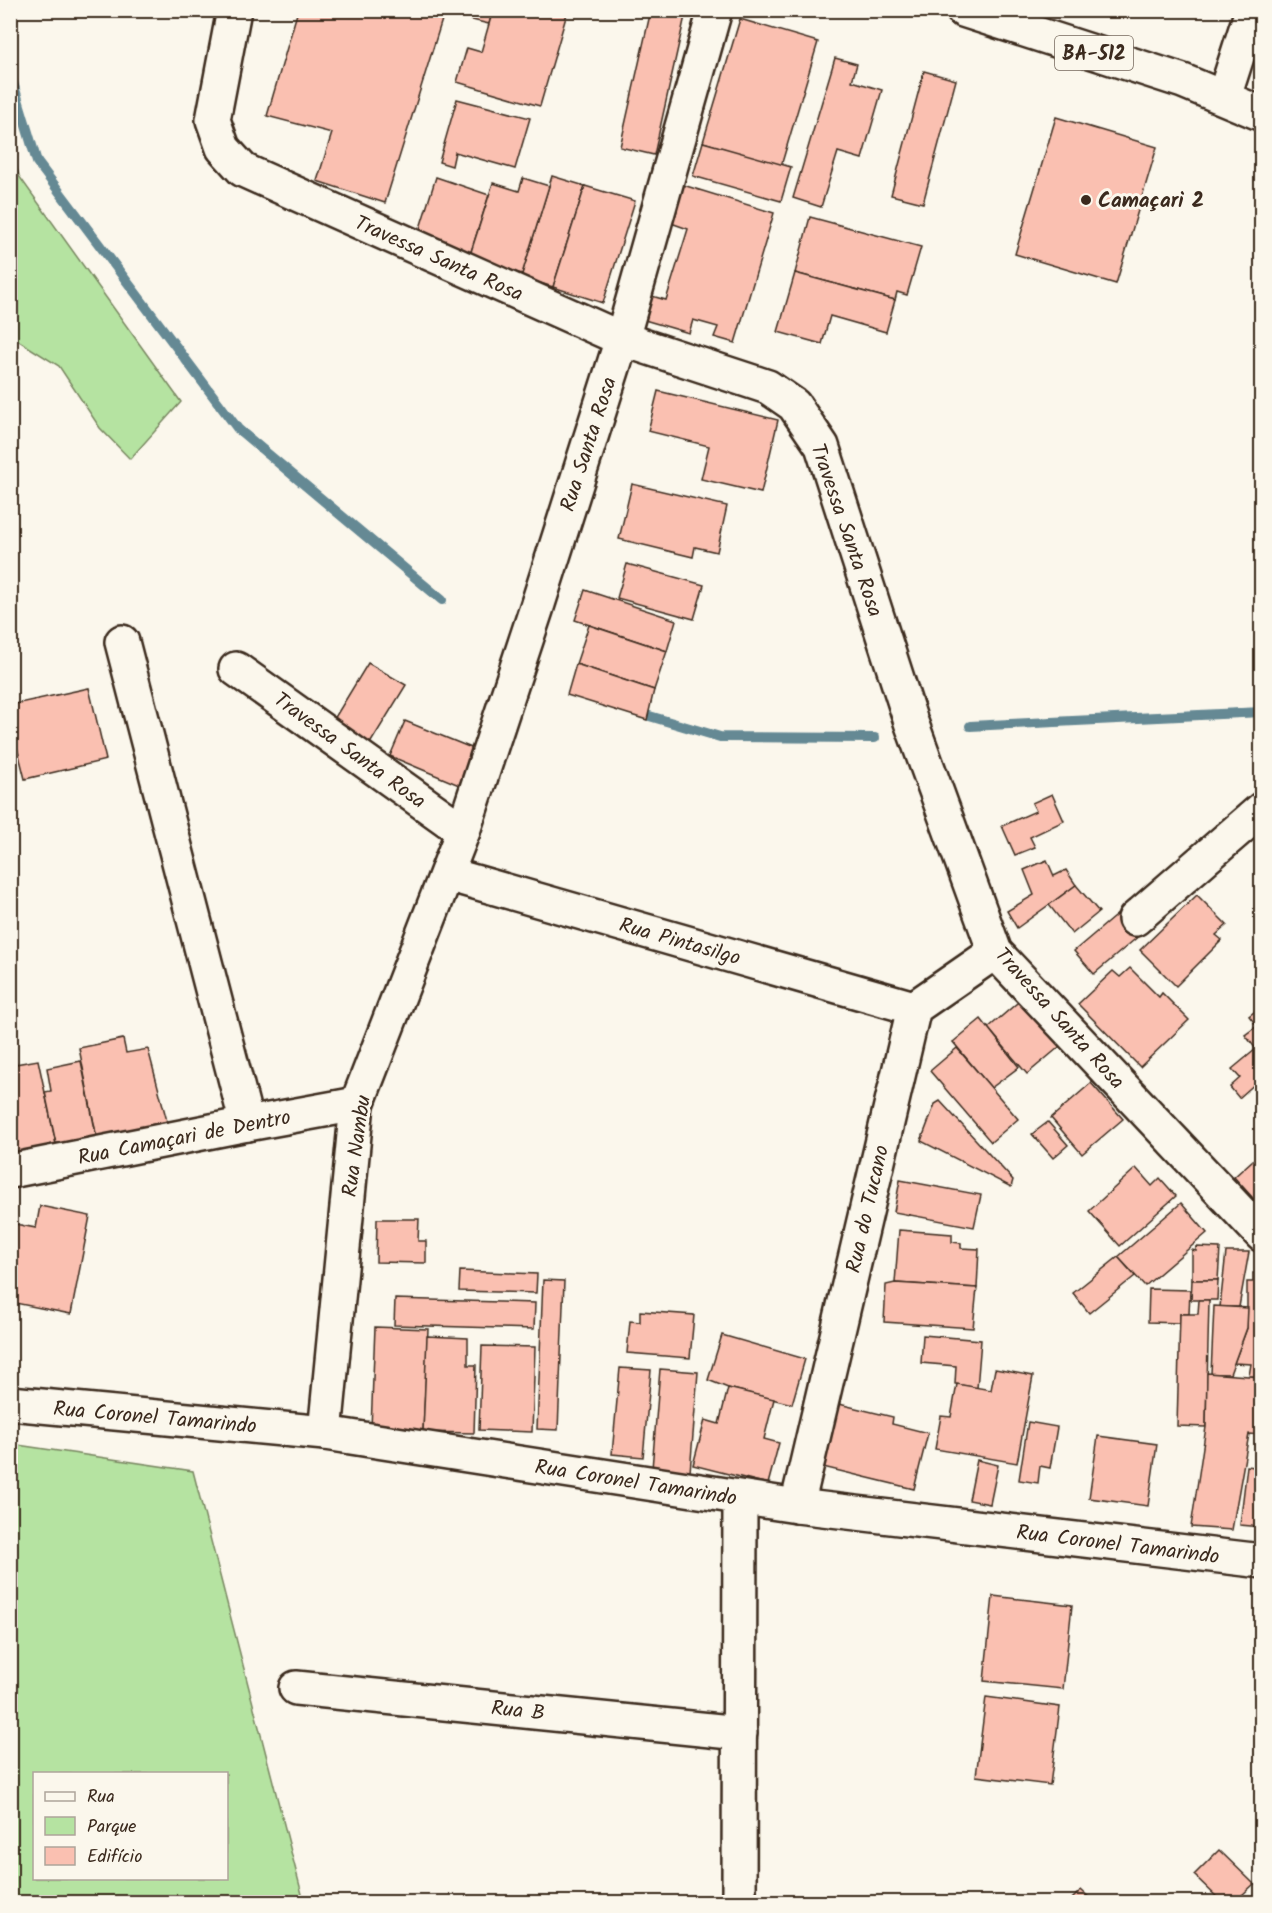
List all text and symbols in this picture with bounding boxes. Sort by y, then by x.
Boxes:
road number: BA-512 [1055,36,1133,70]
place label: Camaçari 2 [1098,185,1204,218]
marker: Camaçari 2 [1079,193,1093,207]
street label: Travessa Santa Rosa [349,207,528,311]
street label: Rua Santa Rosa [552,373,627,516]
street label: Travessa Santa Rosa [800,439,891,622]
street label: Travessa Santa Rosa [266,684,432,818]
street label: Rua Pintasilgo [615,909,744,976]
street label: Travessa Santa Rosa [986,940,1132,1098]
street label: Rua Nambu [334,1093,381,1199]
street label: Rua Camaçari de Dentro [75,1102,294,1175]
street label: Rua do Tucano [838,1142,899,1277]
street label: Rua Coronel Tamarindo [52,1393,258,1444]
street label: Rua Coronel Tamarindo [532,1451,739,1516]
street label: Rua Coronel Tamarindo [1014,1517,1221,1574]
street label: Rua B [489,1692,546,1731]
legend [33,1772,228,1880]
text: Rua [87,1783,115,1812]
text: Parque [87,1813,136,1842]
text: Edifício [87,1843,142,1872]

